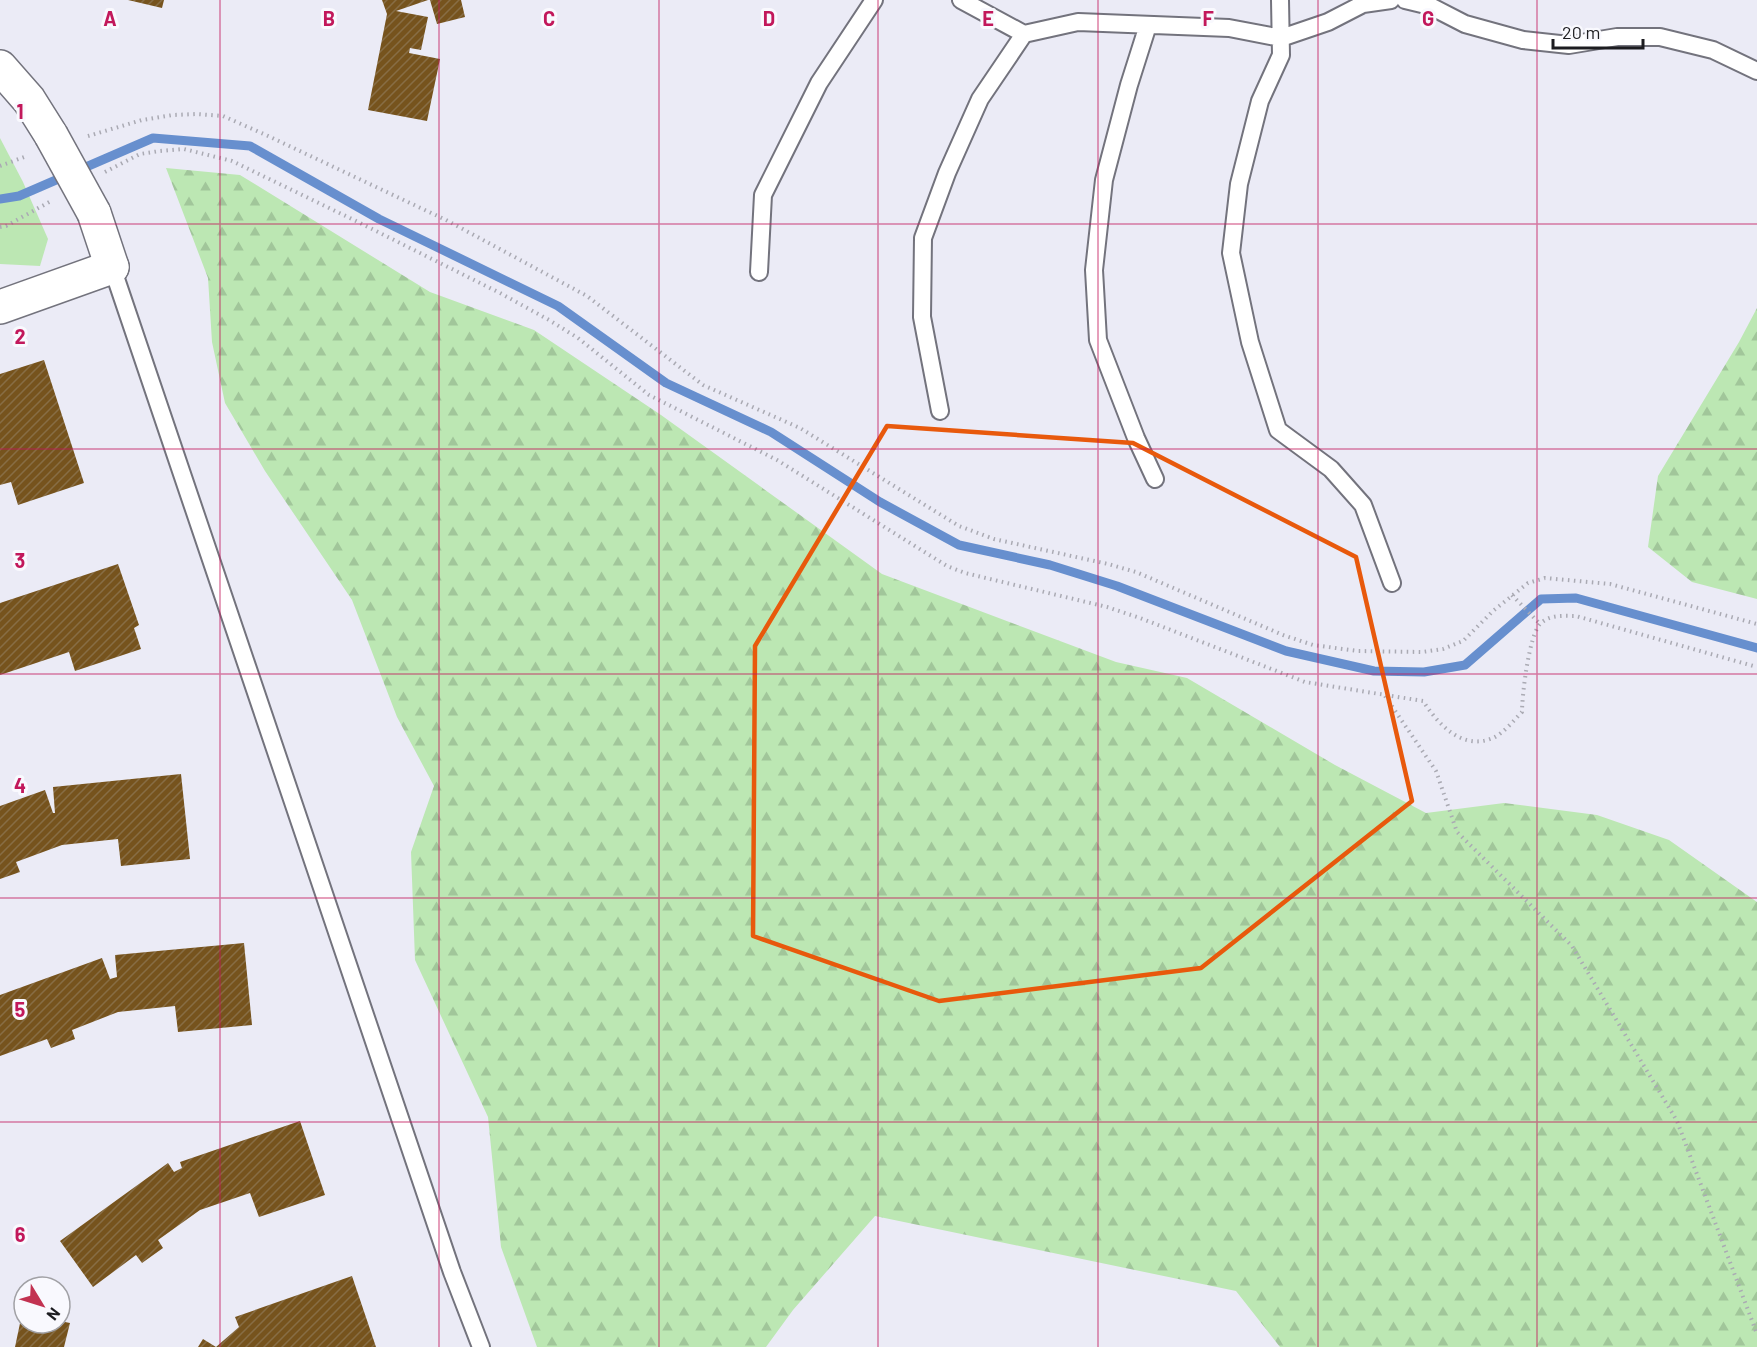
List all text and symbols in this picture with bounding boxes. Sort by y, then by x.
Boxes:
text: A [103,6,117,30]
text: B [323,6,335,30]
text: C [543,6,555,30]
text: D [763,6,775,30]
text: E [982,6,994,30]
text: F [1202,6,1214,30]
text: G [1422,6,1434,30]
scale bar [1553,12,1643,50]
text: 20 m [1562,21,1600,43]
text: 1 [16,99,24,123]
text: 2 [14,324,26,348]
text: 3 [15,548,25,572]
text: 4 [14,773,26,797]
text: 5 [15,997,26,1021]
text: 6 [15,1222,26,1246]
north arrow [12,1275,72,1335]
text: N [43,1305,65,1325]

